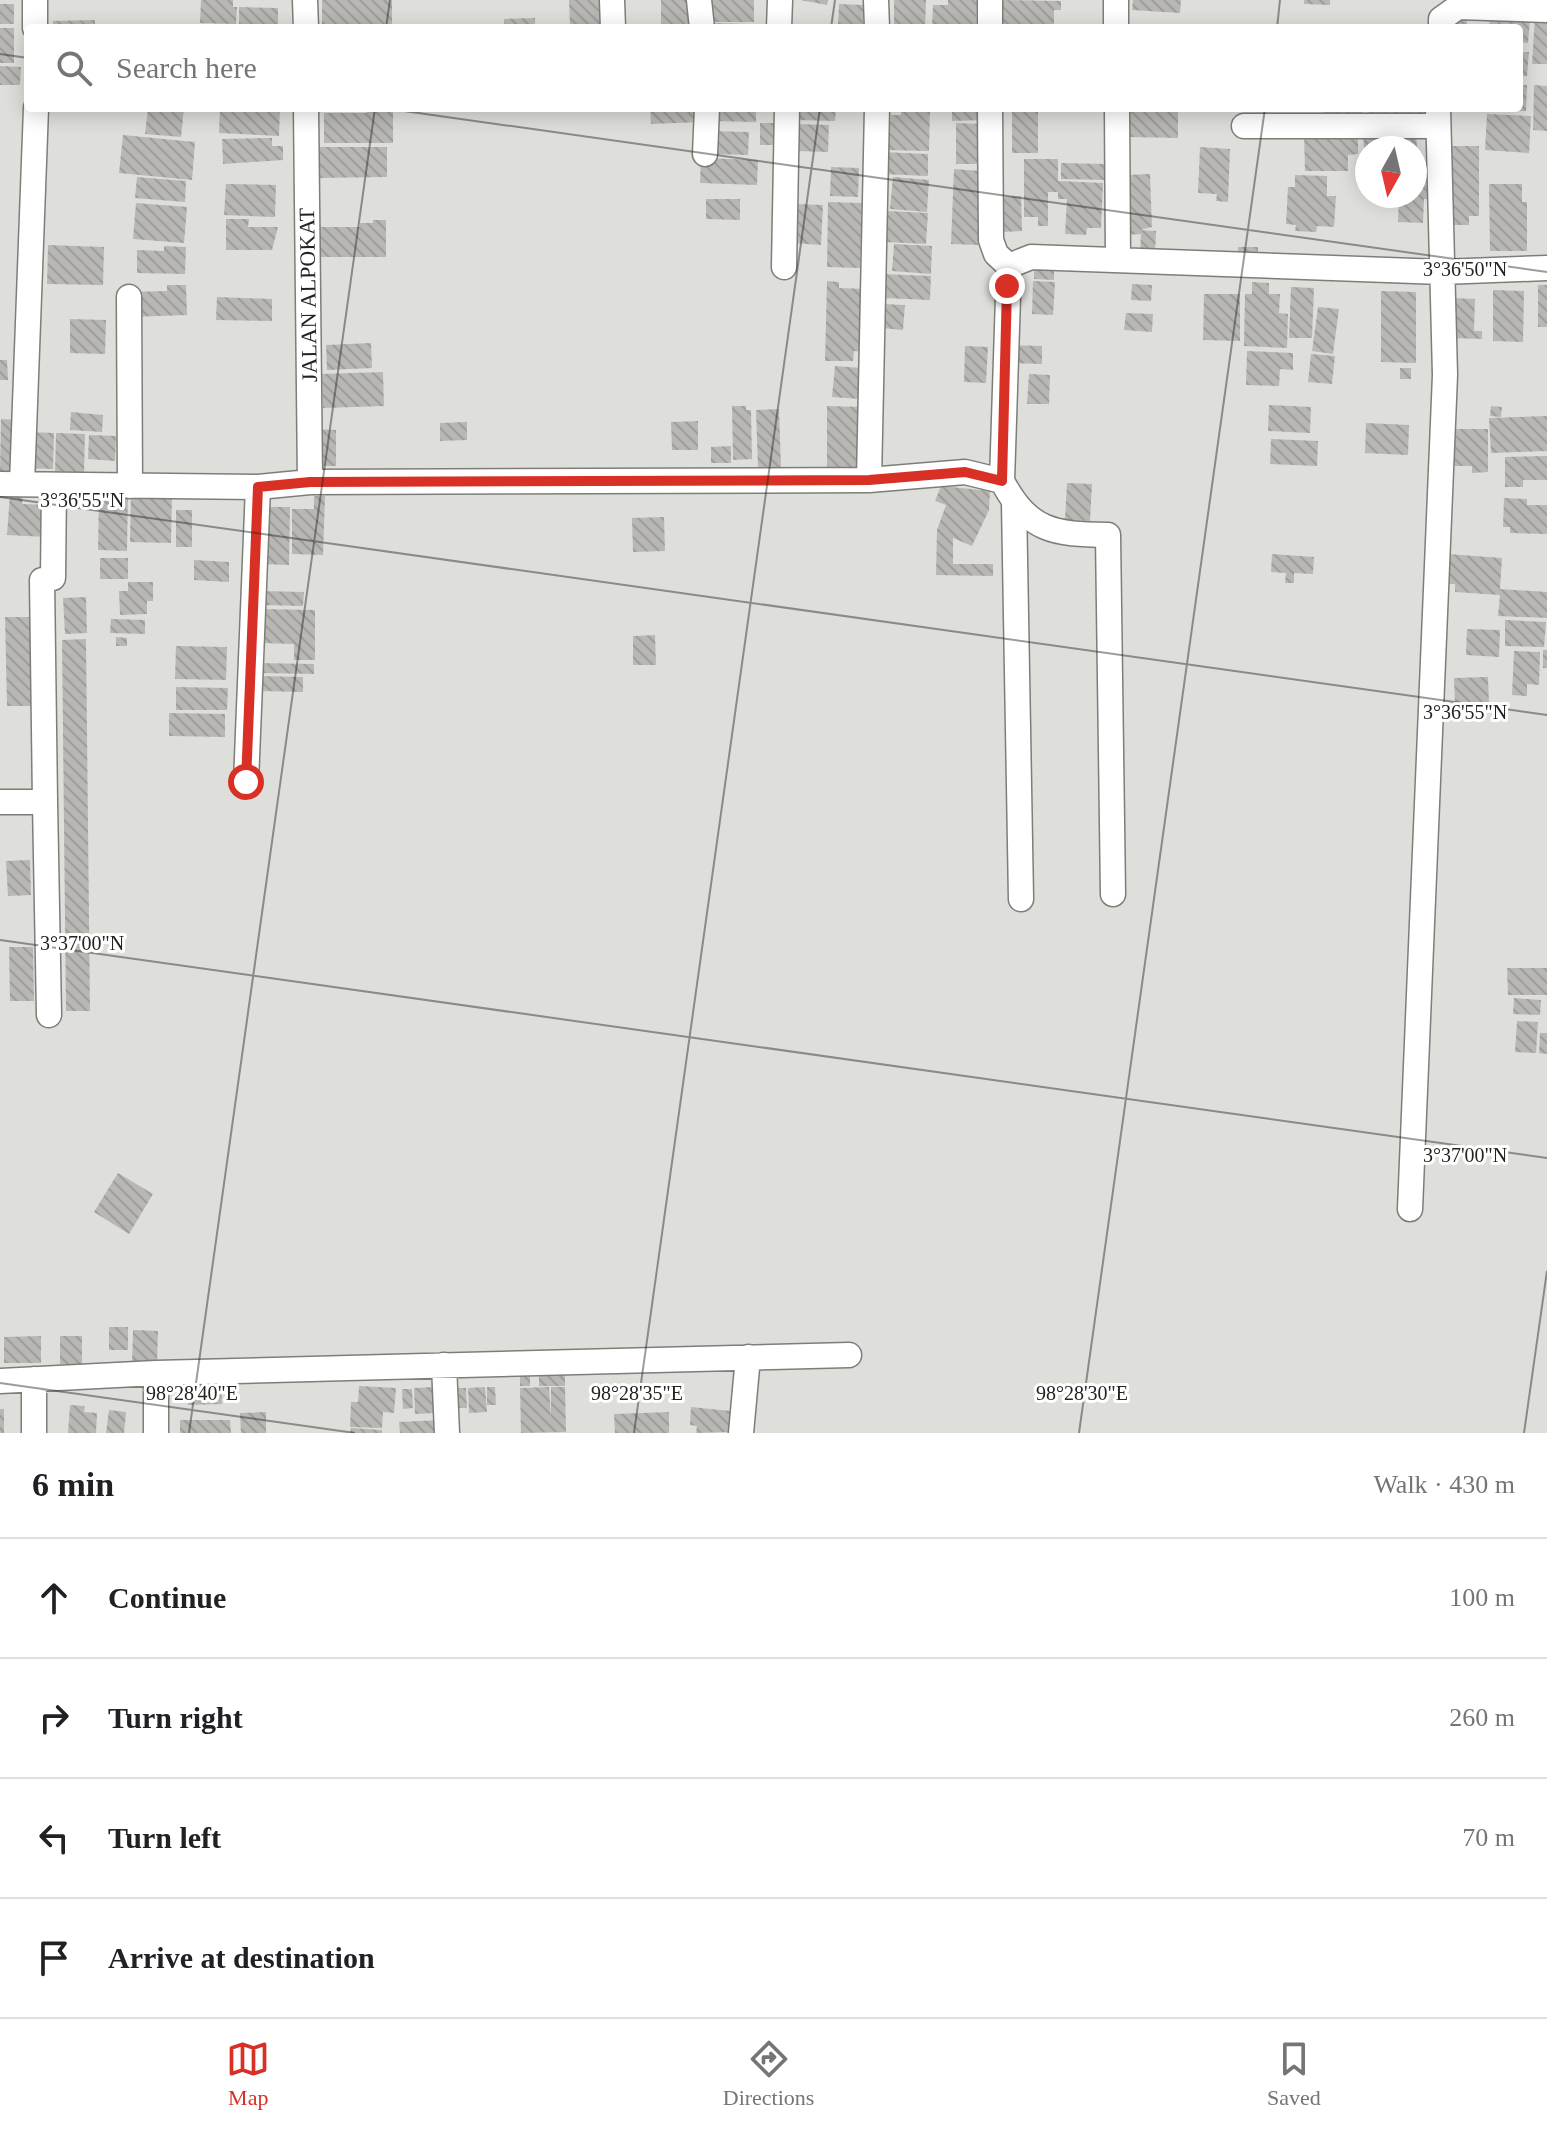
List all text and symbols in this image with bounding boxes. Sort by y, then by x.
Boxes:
search box [24,24,1523,112]
icon: search [52,46,96,90]
text: Search here [116,51,257,84]
north arrow [1355,136,1427,208]
street label: JALAN ALPOKAT [294,207,322,382]
text: 3°36'50"N [1423,258,1507,280]
route end [989,268,1025,304]
text: 3°36'55"N [40,489,124,511]
text: 3°36'55"N [1423,701,1507,723]
route start [228,764,264,800]
text: 3°37'00"N [40,932,124,954]
text: 3°37'00"N [1423,1144,1507,1166]
text: 98°28'40"E [146,1382,238,1404]
text: 98°28'35"E [591,1382,683,1404]
text: 98°28'30"E [1036,1382,1128,1404]
text: 6 min [32,1466,114,1503]
text: Walk · 430 m [1373,1470,1515,1499]
icon: ahead [32,1576,76,1620]
text: Continue [108,1581,226,1614]
text: 100 m [1449,1583,1515,1612]
icon: right [32,1696,76,1740]
text: Turn right [108,1701,243,1734]
text: 260 m [1449,1703,1515,1732]
icon: left [32,1816,76,1860]
text: Turn left [108,1821,221,1854]
text: 70 m [1462,1823,1515,1852]
icon: arrive [32,1936,76,1980]
text: Arrive at destination [108,1941,375,1974]
tab: Map [226,2037,270,2111]
tab: Directions [723,2037,814,2111]
tab: Saved [1267,2037,1321,2111]

